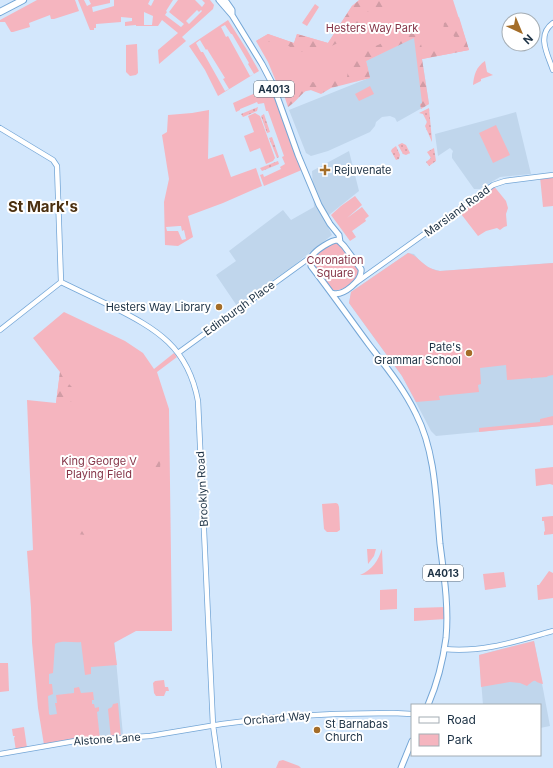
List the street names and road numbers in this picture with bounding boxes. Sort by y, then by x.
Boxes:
road number: A4013 [254,81,294,97]
street label: Marsland Road [421,182,493,240]
street label: Edinburgh Place [201,277,277,339]
street label: Brooklyn Road [193,451,211,527]
road number: A4013 [423,565,463,581]
street label: Orchard Way [243,708,311,728]
street label: Alstone Lane [73,730,141,748]

